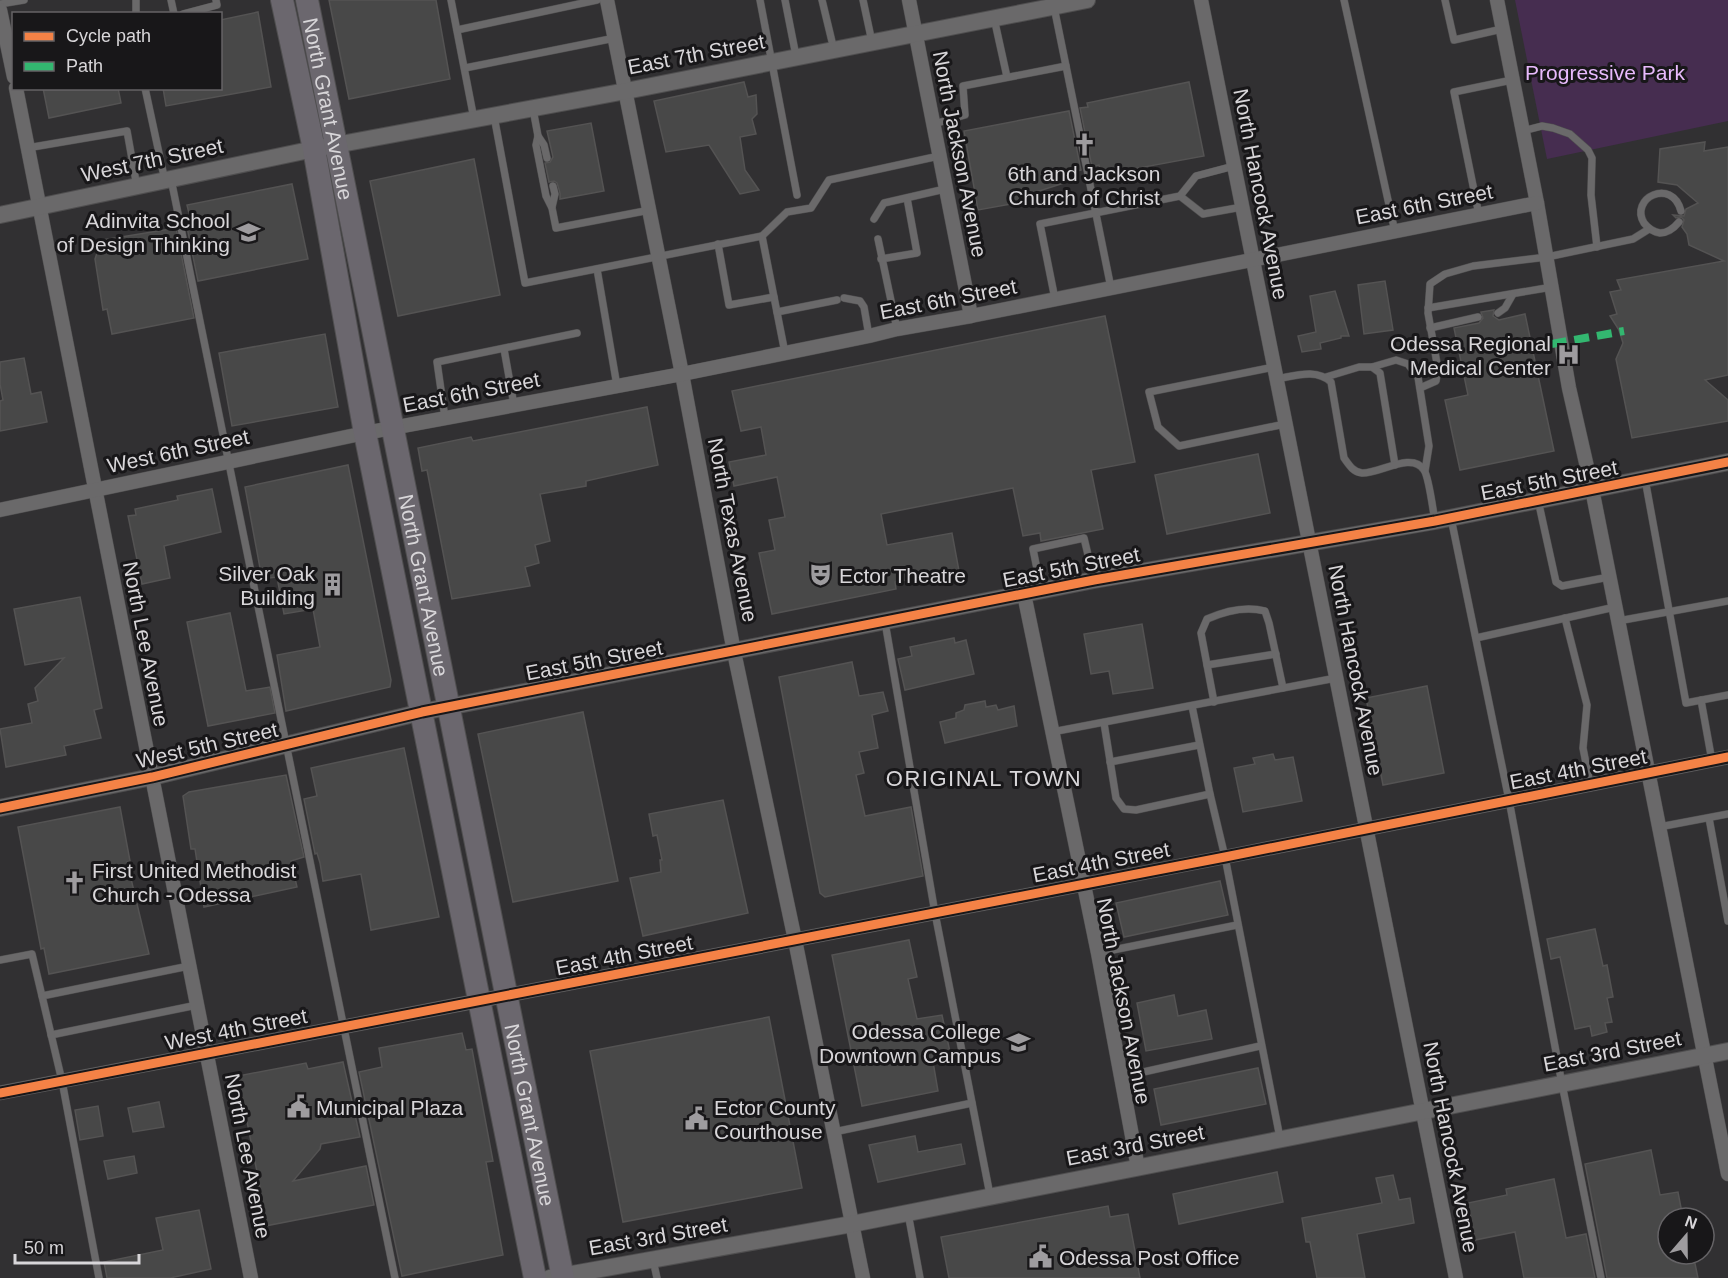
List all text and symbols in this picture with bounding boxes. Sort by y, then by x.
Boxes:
legend [12,12,222,90]
street label: North Grant Avenue [299,16,358,202]
text: Cycle path [66,26,151,46]
street label: East 7th Street [626,29,767,79]
street label: North Jackson Avenue [929,49,991,259]
text: Path [66,56,103,76]
park label: Progressive Park [1525,61,1685,84]
street label: North Hancock Avenue [1229,87,1293,301]
church icon: 6th and Jackson Church of Christ [1071,132,1097,158]
street label: West 7th Street [79,134,225,186]
place label: 6th and Jackson Church of Christ [1008,162,1160,209]
street label: East 6th Street [1354,179,1495,229]
place label: Adinvita School of Design Thinking [56,209,230,256]
school or university icon: Adinvita School of Design Thinking [235,219,261,245]
street label: East 6th Street [878,274,1019,324]
place label: Odessa Regional Medical Center [1390,332,1551,379]
hospital icon: Odessa Regional Medical Center [1556,342,1582,368]
street label: East 6th Street [401,367,542,417]
street label: West 6th Street [105,425,251,477]
street label: North Texas Avenue [704,436,762,624]
street label: East 5th Street [1479,455,1620,505]
street label: North Grant Avenue [395,492,454,679]
street label: East 5th Street [1001,542,1142,592]
street label: North Lee Avenue [119,559,173,729]
place label: Silver Oak Building [218,562,315,609]
theatre icon: Ector Theatre [808,562,834,588]
street label: North Hancock Avenue [1324,563,1388,777]
place label: Ector Theatre [839,564,966,587]
building icon: Silver Oak Building [320,572,346,598]
street label: East 5th Street [524,635,665,685]
street label: West 5th Street [134,718,280,772]
street label: East 4th Street [1508,744,1649,794]
district label: ORIGINAL TOWN [886,766,1082,791]
street label: East 4th Street [1031,837,1172,887]
place label: First United Methodist Church - Odessa [92,859,296,906]
church icon: First United Methodist Church - Odessa [61,869,87,895]
street label: North Jackson Avenue [1093,896,1155,1106]
street label: East 4th Street [554,930,695,980]
street label: West 4th Street [163,1004,309,1054]
place label: Odessa College Downtown Campus [819,1020,1001,1067]
street label: North Grant Avenue [501,1022,560,1208]
street label: East 3rd Street [1541,1026,1683,1076]
school or university icon: Odessa College Downtown Campus [1006,1030,1032,1056]
street label: North Hancock Avenue [1419,1040,1483,1254]
street label: North Lee Avenue [221,1071,275,1241]
public building icon: Municipal Plaza [285,1094,311,1120]
place label: Municipal Plaza [316,1096,463,1119]
place label: Ector County Courthouse [714,1096,836,1143]
public building icon: Ector County Courthouse [683,1106,709,1132]
street label: East 3rd Street [1064,1120,1206,1170]
north arrow [1656,1206,1716,1266]
street label: East 3rd Street [587,1212,729,1259]
text: N [1683,1212,1699,1232]
scale bar [15,1227,140,1265]
text: 50 m [24,1238,64,1258]
public building icon: Odessa Post Office [1028,1244,1054,1270]
place label: Odessa Post Office [1059,1246,1240,1269]

